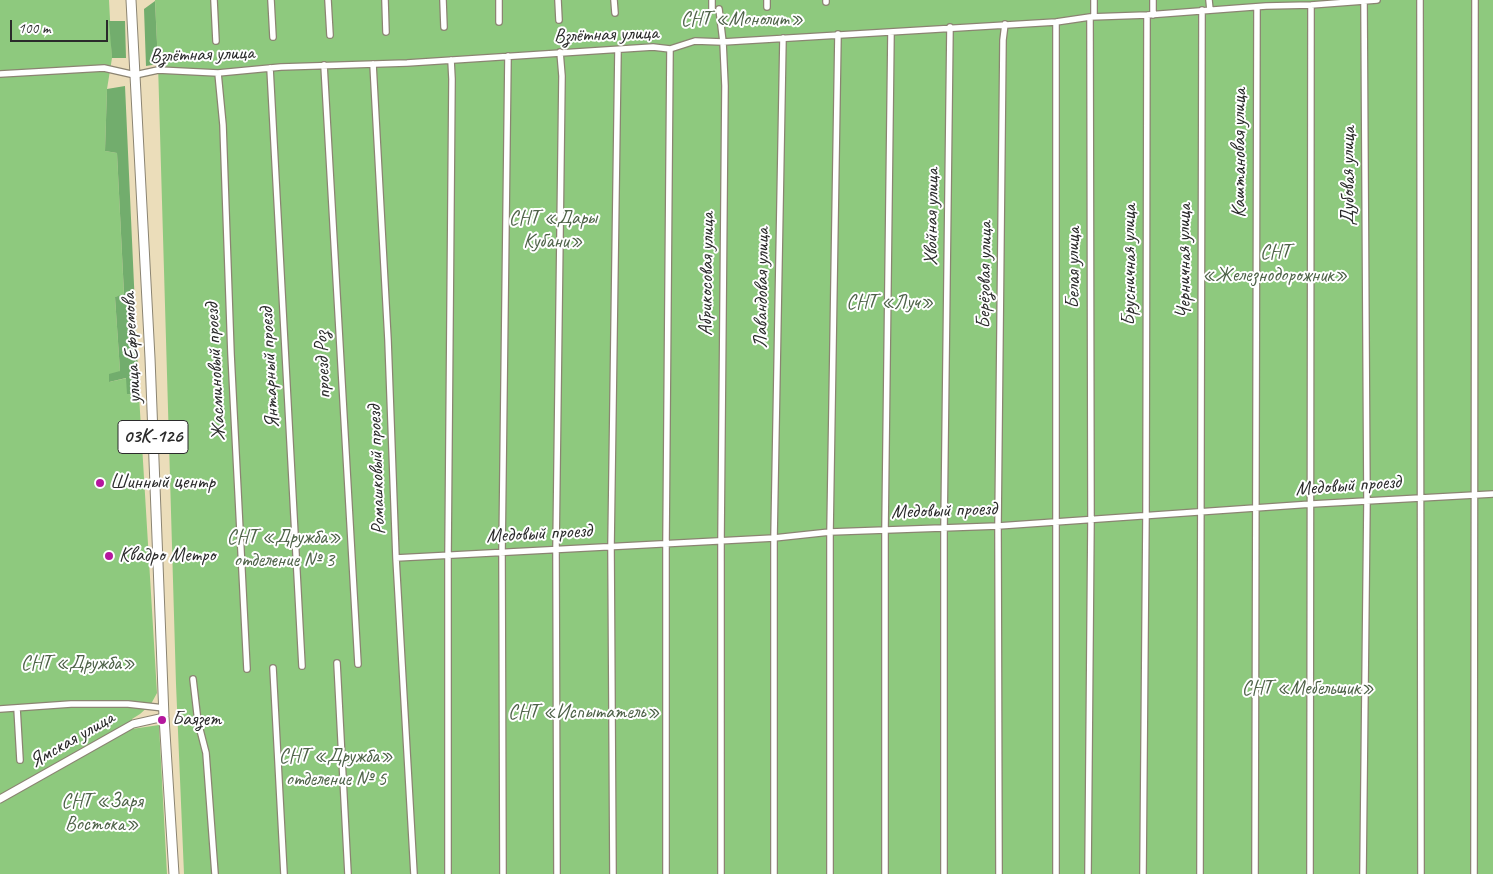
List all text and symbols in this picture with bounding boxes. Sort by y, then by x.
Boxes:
park label: СНТ «Монолит» [681,8,803,32]
scale bar [12,10,110,42]
text: 100 m [18,19,50,38]
street label: Взлётная улица [553,21,659,49]
street label: Взлётная улица [149,41,255,69]
street label: Каштановая улица [1228,88,1252,218]
street label: Дубовая улица [1337,127,1361,225]
street label: Хвойная улица [919,168,945,266]
street label: Брусничная улица [1118,204,1142,326]
street label: Черничная улица [1173,204,1197,318]
park label: СНТ «Дары Кубани» [509,207,597,254]
street label: Абрикосовая улица [694,212,720,336]
street label: Берёзовая улица [972,221,998,329]
street label: Лавандовая улица [749,227,775,349]
street label: Белая улица [1062,227,1086,309]
park label: СНТ «Железнодорожник» [1202,241,1348,288]
park label: СНТ «Луч» [846,291,934,315]
street label: улица Ефремова [117,292,147,404]
street label: Жасминовый проезд [200,302,232,442]
street label: Янтарный проезд [255,307,285,429]
street label: проезд Роз [309,331,337,399]
street label: Ромашковый проезд [363,405,391,535]
road number: 03К-126 [118,421,188,454]
street label: Медовый проезд [1294,470,1402,502]
place label: Шинный центр [110,471,215,495]
marker: Шинный центр [94,477,106,489]
street label: Медовый проезд [891,497,997,525]
street label: Медовый проезд [486,519,592,549]
park label: СНТ «Дружба» отделение № 3 [227,526,341,573]
place label: Квадро Метро [119,544,215,568]
marker: Квадро Метро [103,550,115,562]
park label: СНТ «Дружба» [21,652,135,676]
park label: СНТ «Мебельщик» [1242,677,1374,701]
park label: СНТ «Испытатель» [508,701,660,725]
street label: Ямская улица [25,706,119,774]
place label: Баязет [172,708,221,732]
marker: Баязет [156,714,168,726]
park label: СНТ «Дружба» отделение № 5 [279,745,393,792]
park label: СНТ «Заря Востока» [61,790,143,837]

